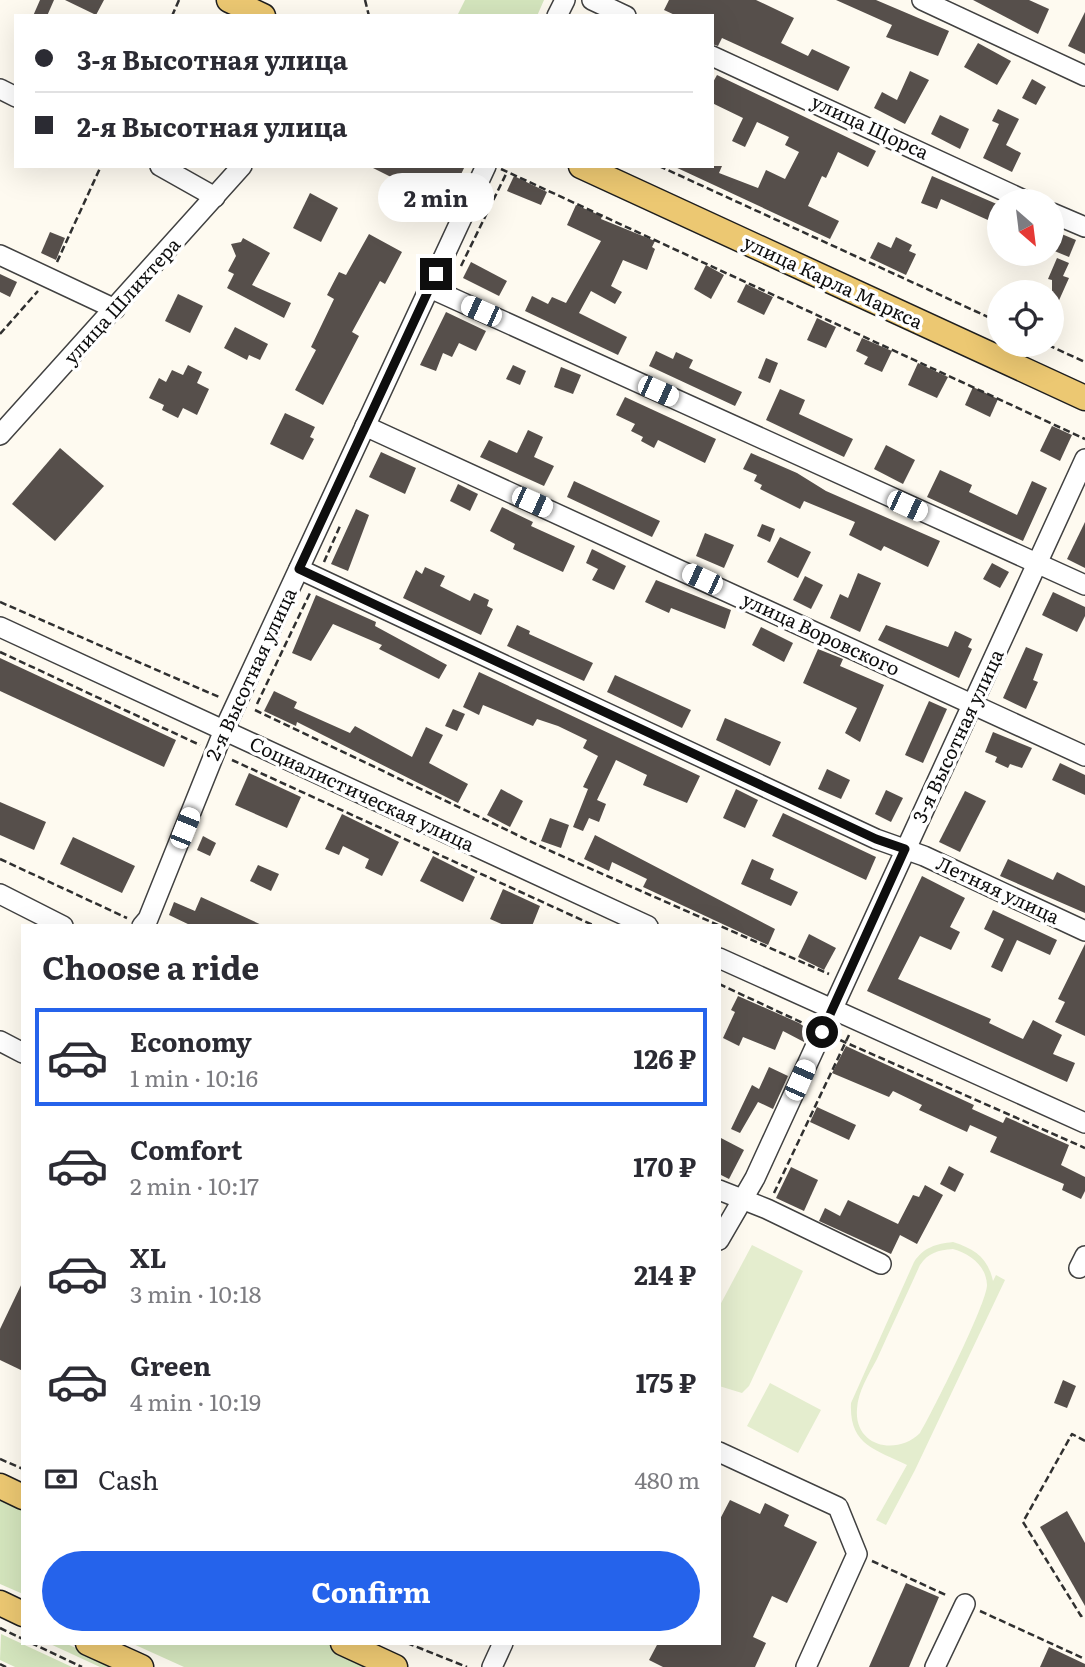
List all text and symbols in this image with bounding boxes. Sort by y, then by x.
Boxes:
text: 3-я Высотная улица [77,39,348,78]
street label: улица Щорса [807,87,934,166]
text: 2-я Высотная улица [77,106,347,145]
callout: 2 min [378,173,494,222]
text: 2 min [404,180,468,214]
north arrow [987,189,1064,266]
map controls [987,189,1064,357]
street label: улица Карла Маркса [739,227,928,335]
street label: улица Шлихтера [56,230,187,370]
route end [420,258,452,290]
button: locate [987,280,1064,357]
car [458,293,505,329]
car [635,373,682,409]
car [509,484,556,520]
car [884,488,931,524]
car [679,561,726,597]
street label: 2-я Высотная улица [198,582,303,765]
street label: улица Воровского [738,584,905,682]
street label: 3-я Высотная улица [905,644,1010,827]
street label: Социалистическая улица [245,729,480,858]
car [168,805,203,851]
street label: Летняя улица [932,848,1065,930]
text: Choose a ride [42,942,259,990]
route start [806,1016,838,1048]
text: Economy [130,1021,252,1060]
icon: car [46,1026,109,1089]
text: 126 ₽ [634,1038,696,1077]
car [782,1057,819,1103]
text: 1 min · 10:16 [130,1060,258,1094]
text: Comfort [130,1129,242,1168]
icon: car [46,1134,109,1197]
text: 170 ₽ [633,1146,696,1185]
text: 2 min · 10:17 [130,1168,259,1202]
text: XL [130,1237,167,1276]
icon: car [46,1242,109,1305]
text: 214 ₽ [634,1254,696,1293]
text: 3 min · 10:18 [130,1276,261,1310]
text: Green [130,1345,211,1384]
icon: car [46,1350,109,1413]
text: 175 ₽ [636,1362,696,1401]
text: 4 min · 10:19 [130,1384,261,1418]
text: Cash [98,1459,159,1498]
icon: cash [42,1460,80,1498]
text: 480 m [634,1462,700,1496]
button: Confirm [42,1551,700,1631]

